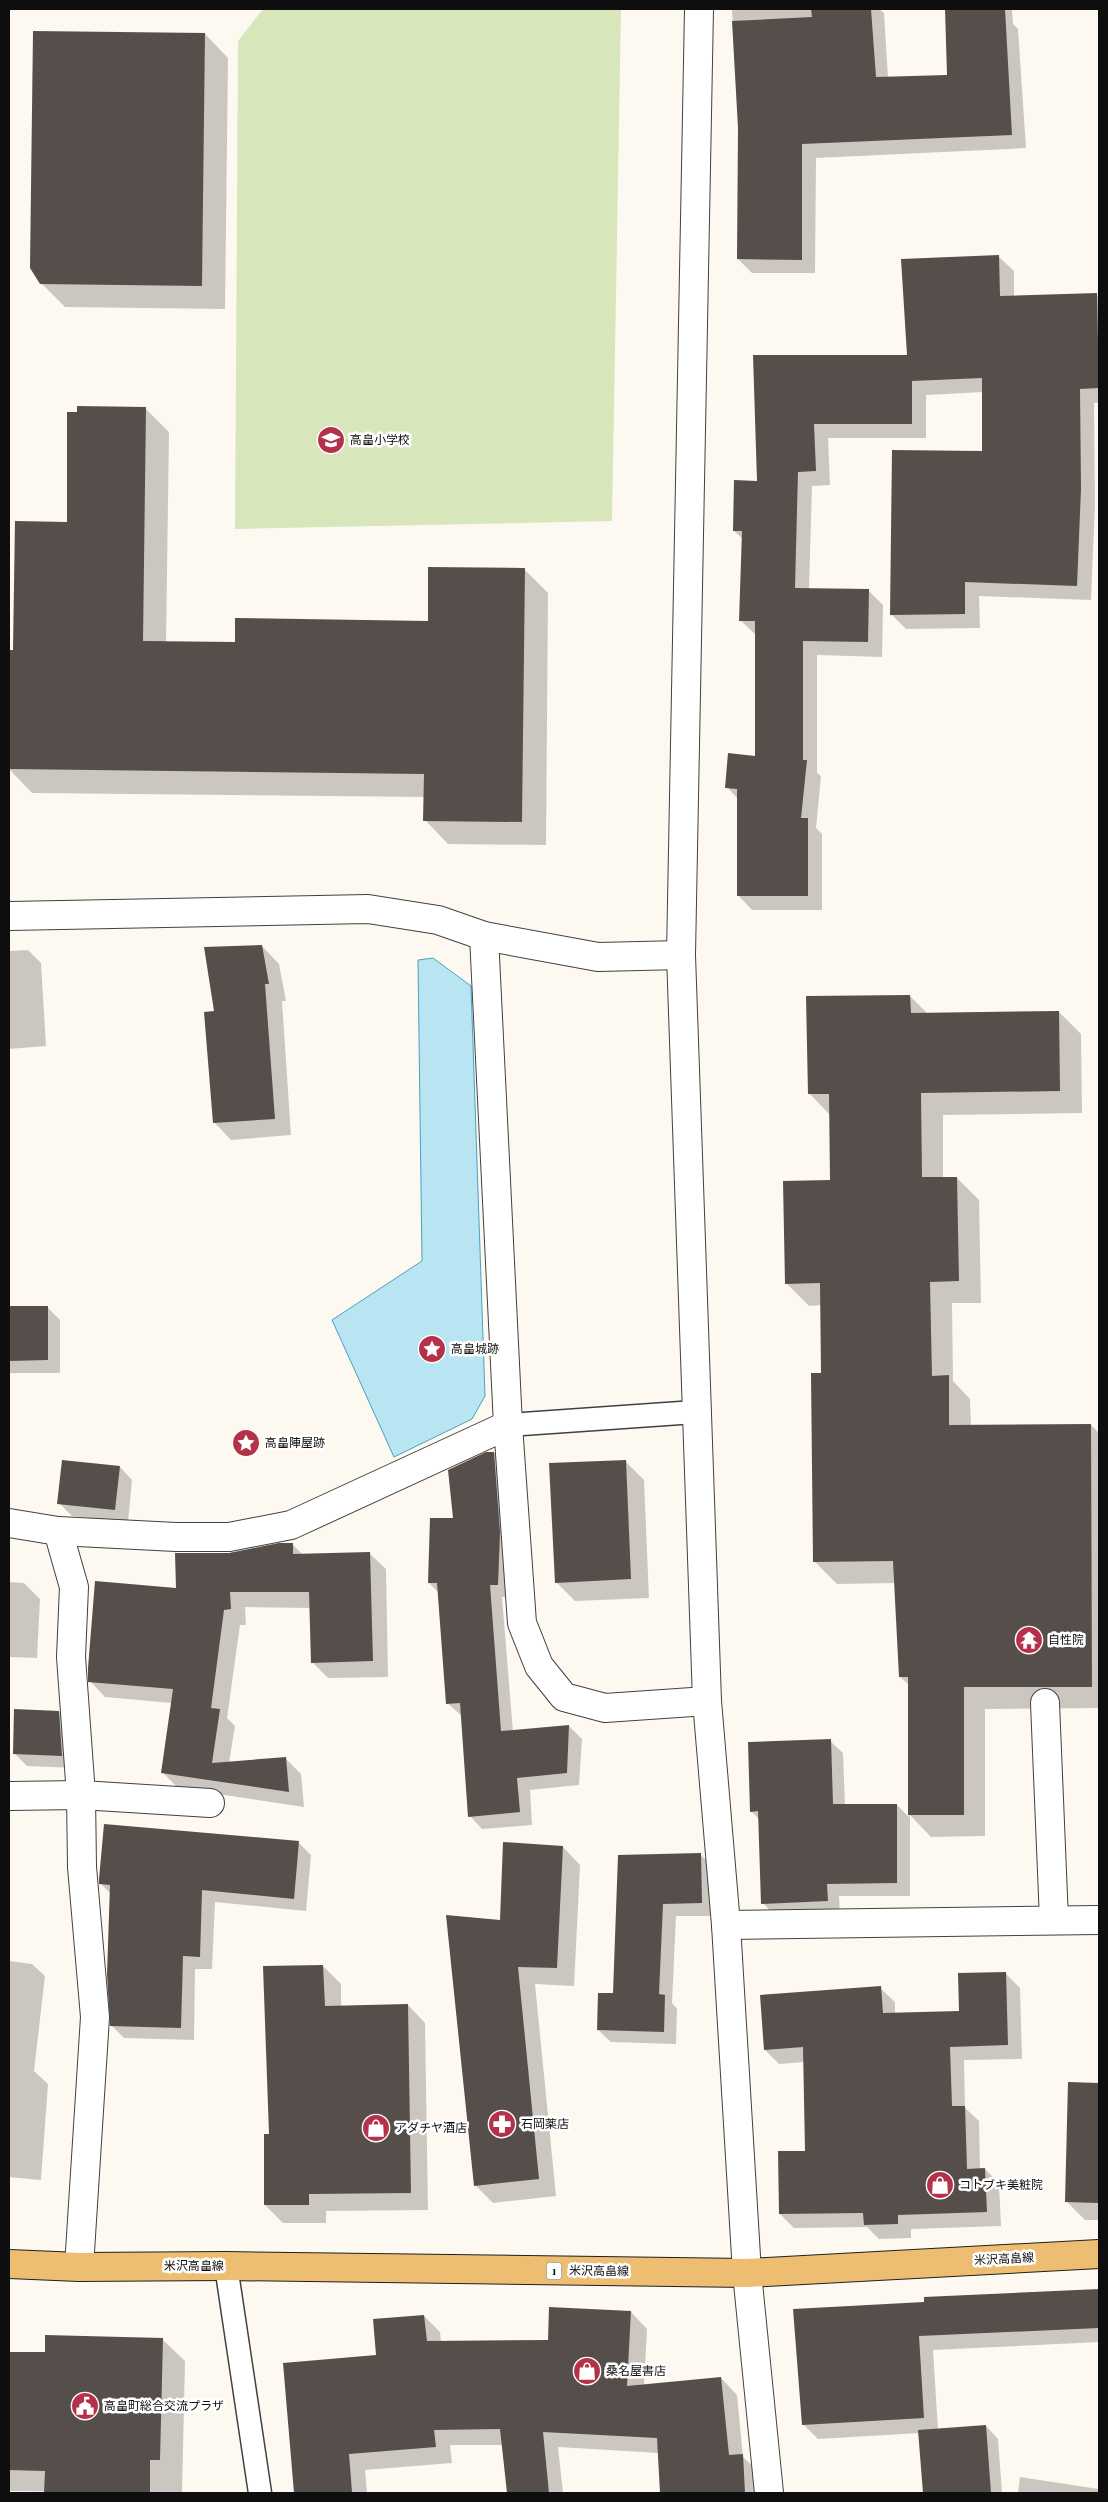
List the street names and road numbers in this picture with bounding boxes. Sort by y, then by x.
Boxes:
street label: 米沢高畠線 [974,2248,1034,2268]
street label: 米沢高畠線 [164,2257,224,2273]
street label: 米沢高畠線 [569,2261,629,2279]
road number: 1 [546,2262,562,2280]

